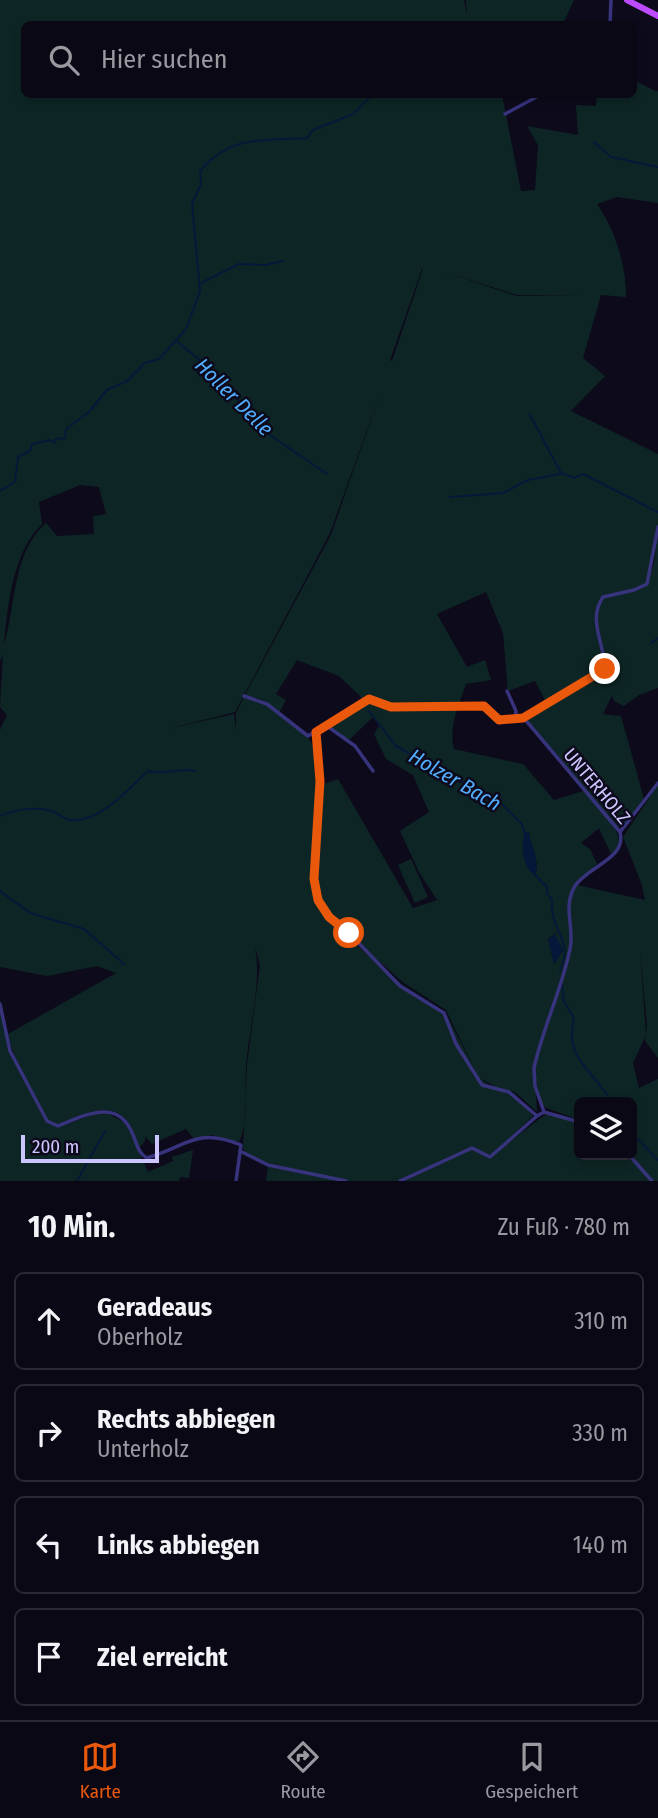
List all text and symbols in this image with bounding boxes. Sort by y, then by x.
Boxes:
search box [21,21,637,98]
icon: search [45,41,83,79]
text: Hier suchen [101,44,227,75]
water label: Holler Delle [190,353,279,442]
route end [589,653,620,684]
water label: Holzer Bach [404,743,506,817]
street label: UNTERHOLZ [559,744,635,828]
route start [333,917,364,948]
map controls [574,1097,637,1160]
button: layers [574,1097,637,1160]
scale bar [21,1132,159,1164]
text: 200 m [32,1135,79,1158]
text: 10 Min. [28,1209,115,1245]
text: Zu Fuß · 780 m [497,1213,630,1241]
text: Geradeaus [97,1292,212,1323]
icon: ahead [30,1302,68,1340]
text: 310 m [574,1307,628,1335]
text: Oberholz [97,1323,183,1351]
text: Rechts abbiegen [97,1404,276,1435]
icon: right [30,1414,68,1452]
text: 330 m [572,1419,628,1447]
text: Unterholz [97,1435,189,1463]
icon: left [30,1526,68,1564]
text: Links abbiegen [97,1530,260,1561]
text: 140 m [573,1531,628,1559]
icon: arrive [30,1638,68,1676]
text: Ziel erreicht [97,1642,228,1673]
tab: Karte [80,1738,121,1803]
tab: Route [280,1738,326,1803]
tab: Gespeichert [485,1738,578,1803]

